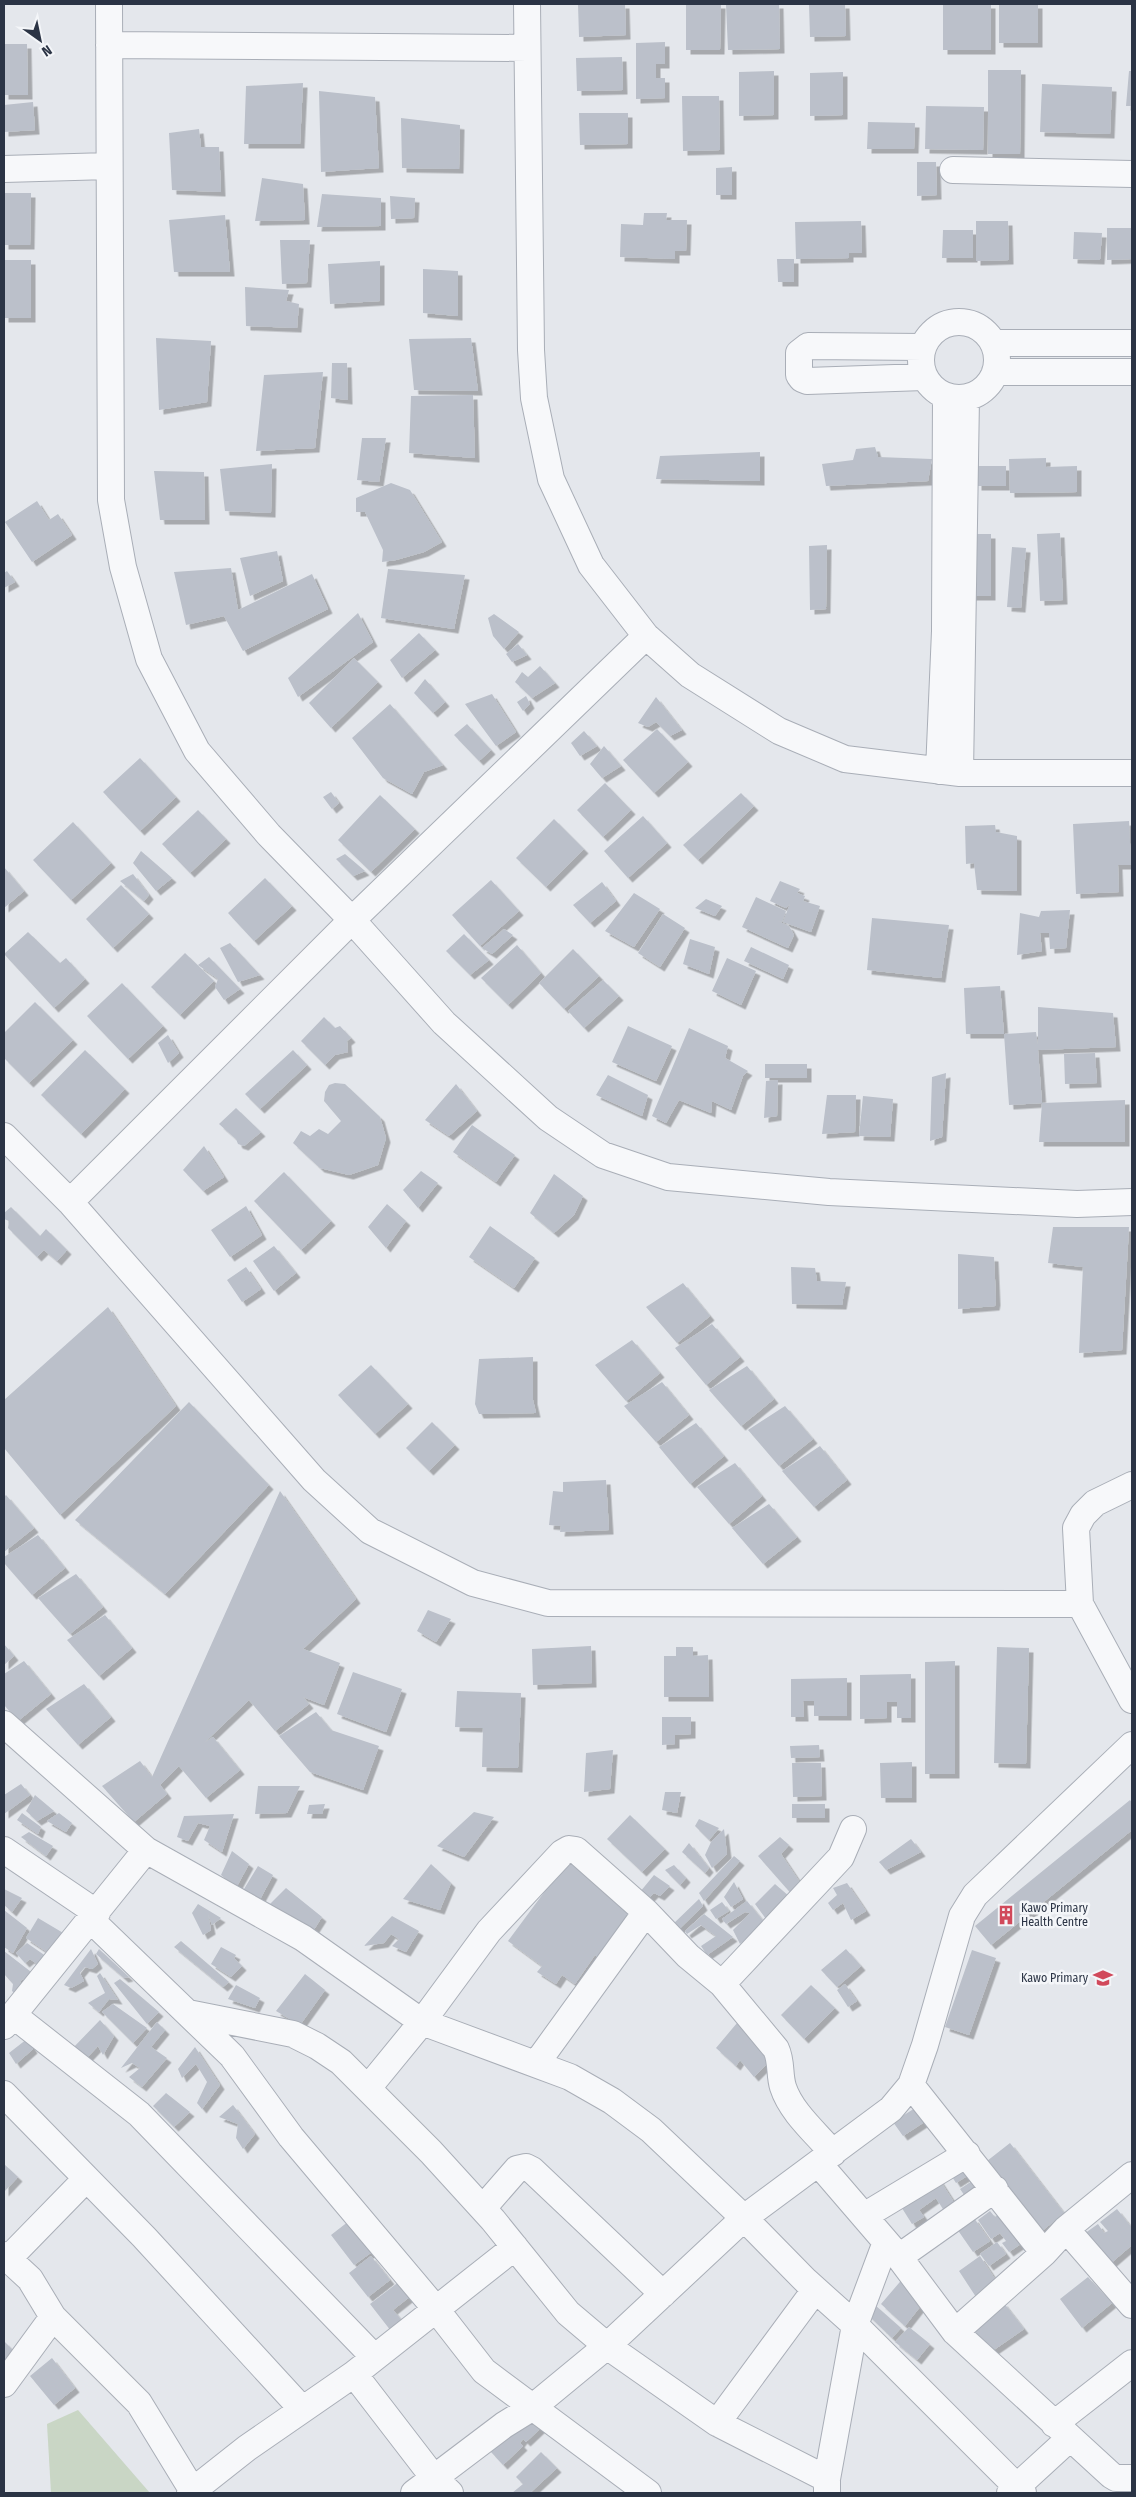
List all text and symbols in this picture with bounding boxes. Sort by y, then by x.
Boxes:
north arrow [15,15,65,65]
text: N [39,41,55,60]
place label: Kawo Primary Health Centre [1021,1901,1089,1929]
building icon: Kawo Primary Health Centre [995,1904,1017,1926]
school or university icon: Kawo Primary [1092,1967,1114,1989]
place label: Kawo Primary [1021,1971,1089,1985]

